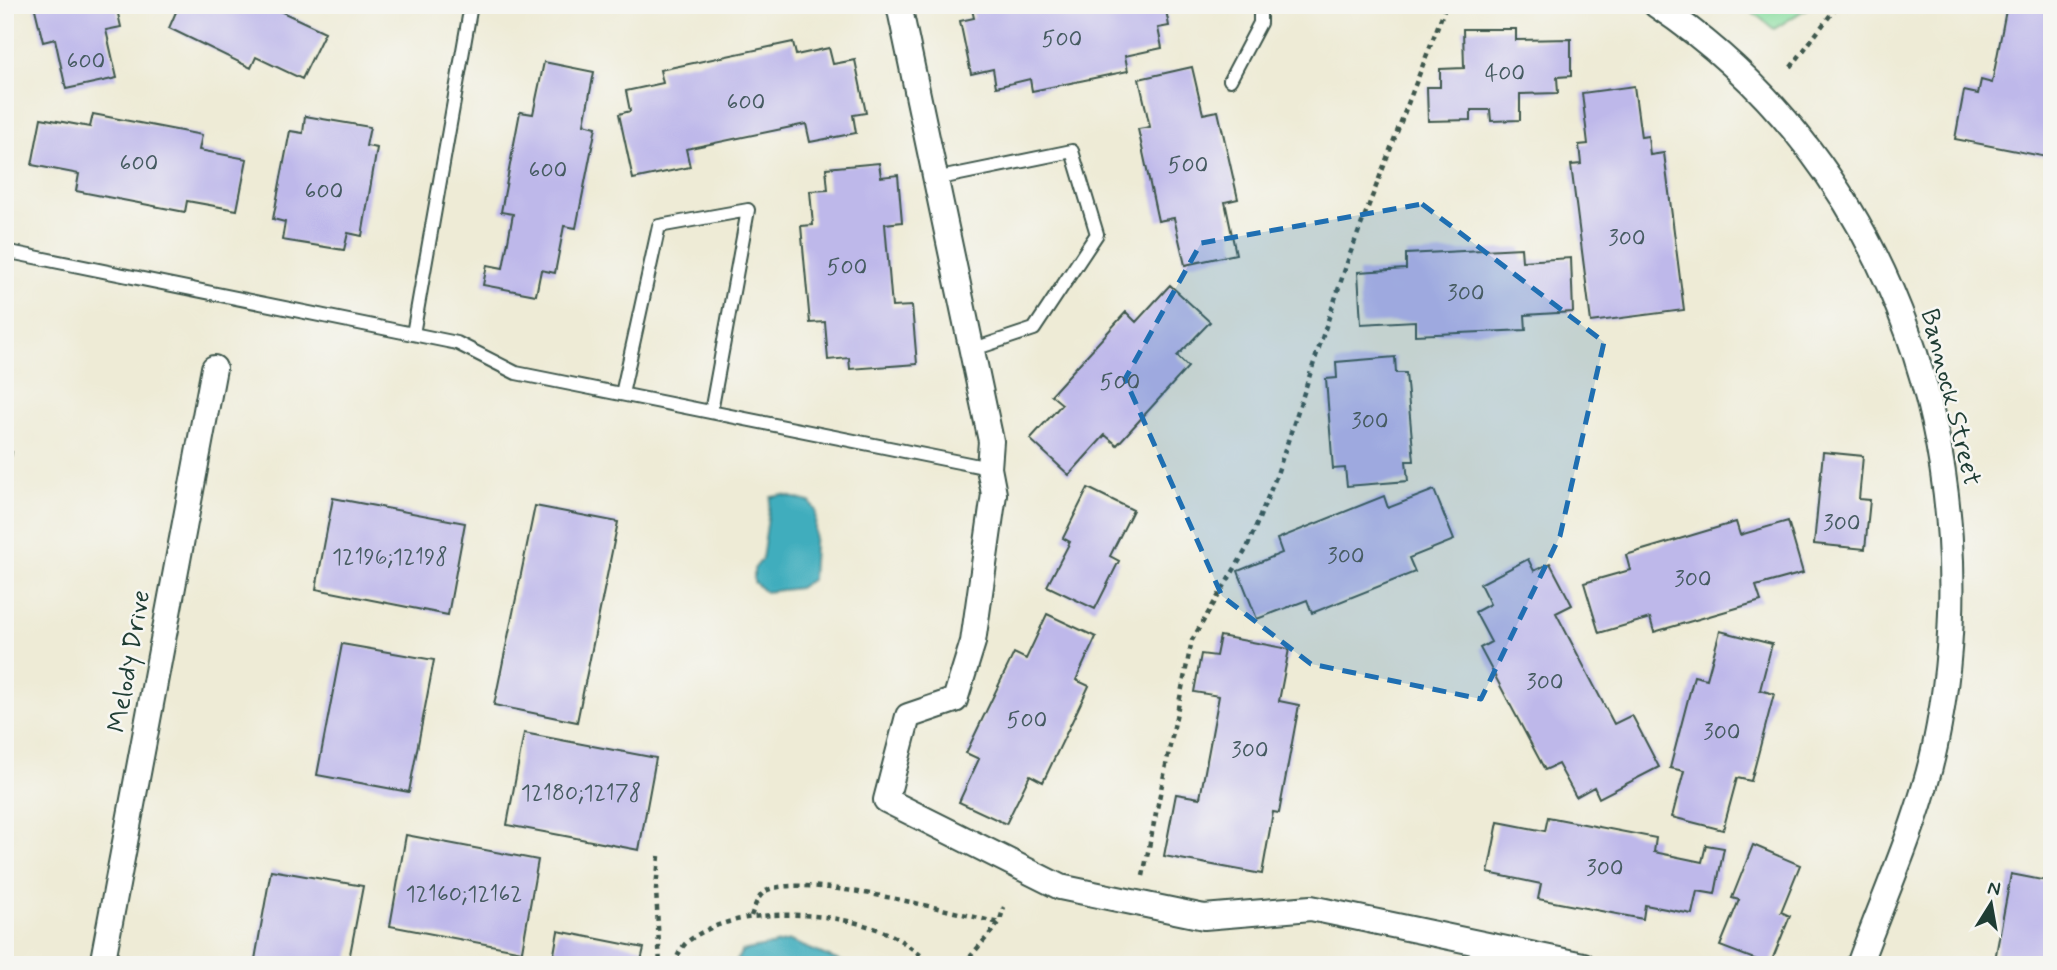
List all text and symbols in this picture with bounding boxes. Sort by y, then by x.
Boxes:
house number: 500 [1042,25,1082,55]
house number: 600 [67,47,105,77]
house number: 400 [1485,59,1525,89]
house number: 600 [727,88,765,118]
house number: 600 [120,149,158,179]
house number: 500 [1168,151,1208,181]
house number: 600 [529,156,567,186]
house number: 600 [305,177,343,207]
house number: 300 [1608,224,1646,254]
house number: 500 [827,253,867,283]
house number: 300 [1447,279,1485,309]
street label: Bannock Street [1912,305,1988,490]
house number: 500 [1100,368,1140,398]
house number: 300 [1351,407,1389,437]
house number: 300 [1823,509,1861,539]
house number: 300 [1327,542,1365,572]
house number: 12196;12198 [332,543,448,573]
house number: 300 [1674,565,1712,595]
street label: Melody Drive [101,587,159,735]
house number: 300 [1526,668,1564,698]
house number: 500 [1007,706,1047,736]
house number: 300 [1703,718,1741,748]
house number: 300 [1231,736,1269,766]
house number: 12180;12178 [521,779,641,809]
house number: 300 [1586,854,1624,884]
north arrow [1955,869,2025,939]
text: N [1985,875,2003,902]
house number: 12160;12162 [406,880,522,910]

